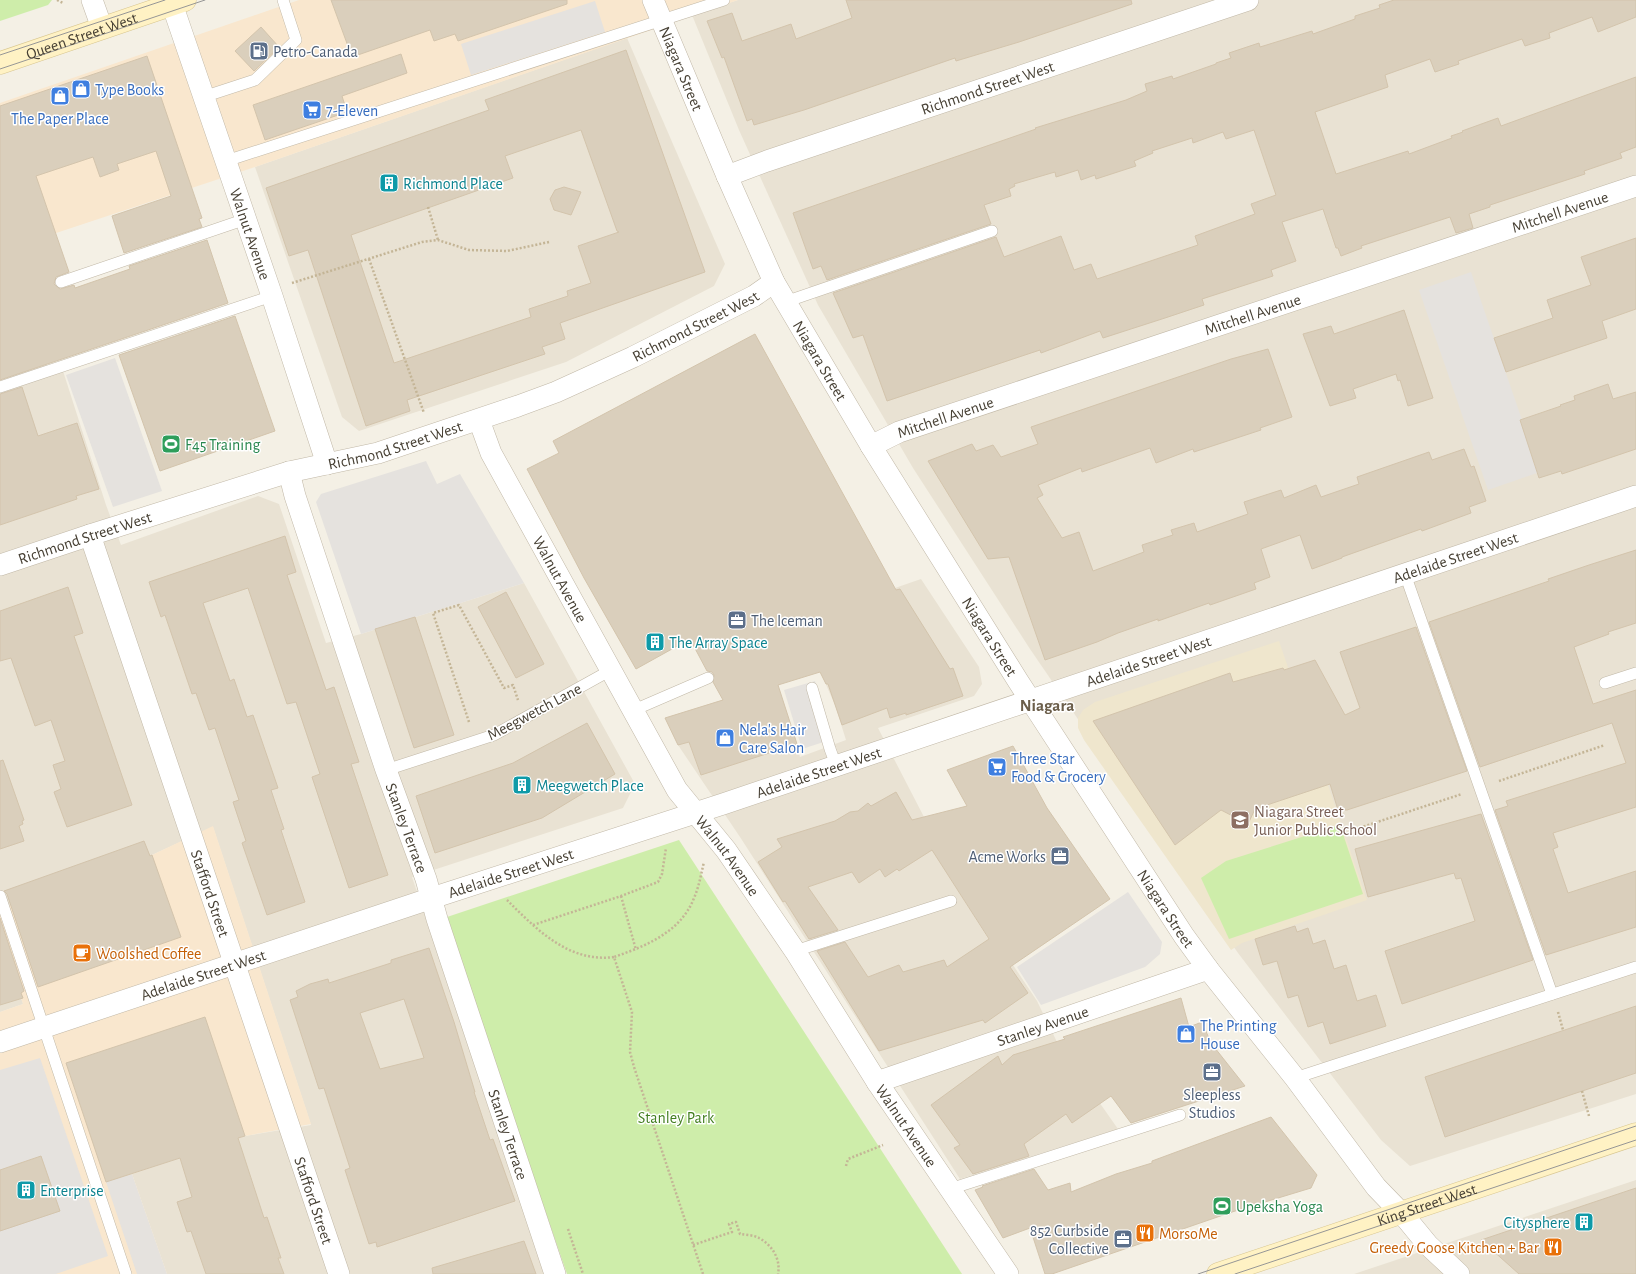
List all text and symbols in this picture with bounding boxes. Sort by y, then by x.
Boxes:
street label: Queen Street West [24,10,139,64]
street label: Niagara Street [656,24,706,113]
fuel station icon: Petro-Canada [248,40,270,62]
place label: Petro-Canada [273,44,358,60]
street label: Richmond Street West [919,59,1056,118]
shop icon: Type Books [70,78,92,100]
place label: Type Books [95,82,164,99]
shop icon: The Paper Place [49,85,71,107]
supermarket icon: 7-Eleven [301,99,323,121]
place label: 7-Eleven [326,103,378,119]
place label: The Paper Place [11,111,109,127]
building icon: Richmond Place [378,172,400,194]
place label: Richmond Place [403,176,503,192]
street label: Walnut Avenue [227,186,273,282]
street label: Mitchell Avenue [1510,189,1610,236]
street label: Richmond Street West [630,288,762,365]
street label: Mitchell Avenue [1203,291,1303,338]
street label: Niagara Street [790,318,849,404]
street label: Mitchell Avenue [895,394,996,441]
street label: Richmond Street West [326,418,464,472]
sports icon: F45 Training [160,433,182,455]
place label: F45 Training [185,437,260,453]
street label: Richmond Street West [16,509,153,567]
street label: Adelaide Street West [1391,529,1520,586]
street label: Walnut Avenue [530,534,590,625]
street label: Niagara Street [959,595,1020,679]
office icon: The Iceman [726,609,748,631]
place label: The Iceman [751,613,823,629]
building icon: The Array Space [644,631,666,653]
street label: Adelaide Street West [1084,633,1213,690]
place label: The Array Space [669,635,768,652]
street label: Meegwetch Lane [485,680,584,743]
district label: Niagara [1020,697,1074,714]
place label: Nela's Hair Care Salon [739,722,807,756]
shop icon: Nela's Hair Care Salon [714,727,736,749]
street label: Adelaide Street West [754,744,883,801]
place label: Three Star Food & Grocery [1011,751,1106,786]
supermarket icon: Three Star Food & Grocery [986,756,1008,778]
building icon: Meegwetch Place [511,774,533,796]
place label: Meegwetch Place [536,778,644,794]
street label: Stanley Terrace [383,781,430,875]
place label: Niagara Street Junior Public School [1254,804,1377,838]
school or university icon: Niagara Street Junior Public School [1229,809,1251,831]
street label: Walnut Avenue [692,813,762,899]
office icon: Acme Works [1049,845,1071,867]
street label: Adelaide Street West [446,846,576,901]
street label: Stafford Street [188,848,232,939]
place label: Acme Works [969,849,1046,865]
street label: Niagara Street [1134,867,1197,951]
cafe icon: Woolshed Coffee [71,942,93,964]
place label: Woolshed Coffee [96,946,201,962]
street label: Adelaide Street West [139,947,268,1004]
street label: Stanley Avenue [995,1003,1091,1049]
place label: The Printing House [1200,1018,1277,1052]
shop icon: The Printing House [1175,1023,1197,1045]
office icon: Sleepless Studios [1201,1061,1223,1083]
street label: Walnut Avenue [872,1082,939,1170]
street label: Stanley Terrace [485,1087,530,1182]
place label: Sleepless Studios [1183,1087,1241,1121]
park label: Stanley Park [638,1110,715,1127]
street label: Stafford Street [291,1155,335,1246]
building icon: Enterprise [15,1179,37,1201]
street label: King Street West [1375,1181,1479,1229]
place label: Enterprise [40,1183,104,1199]
sports icon: Upeksha Yoga [1211,1195,1233,1217]
place label: Upeksha Yoga [1236,1199,1323,1215]
building icon: Citysphere [1573,1211,1595,1233]
place label: Citysphere [1504,1215,1570,1232]
restaurant icon: MorsoMe [1134,1222,1156,1244]
place label: 852 Curbside Collective [1030,1223,1109,1257]
place label: MorsoMe [1159,1226,1218,1242]
office icon: 852 Curbside Collective [1112,1228,1134,1250]
restaurant icon: Greedy Goose Kitchen + Bar [1542,1236,1564,1258]
place label: Greedy Goose Kitchen + Bar [1370,1240,1540,1257]

